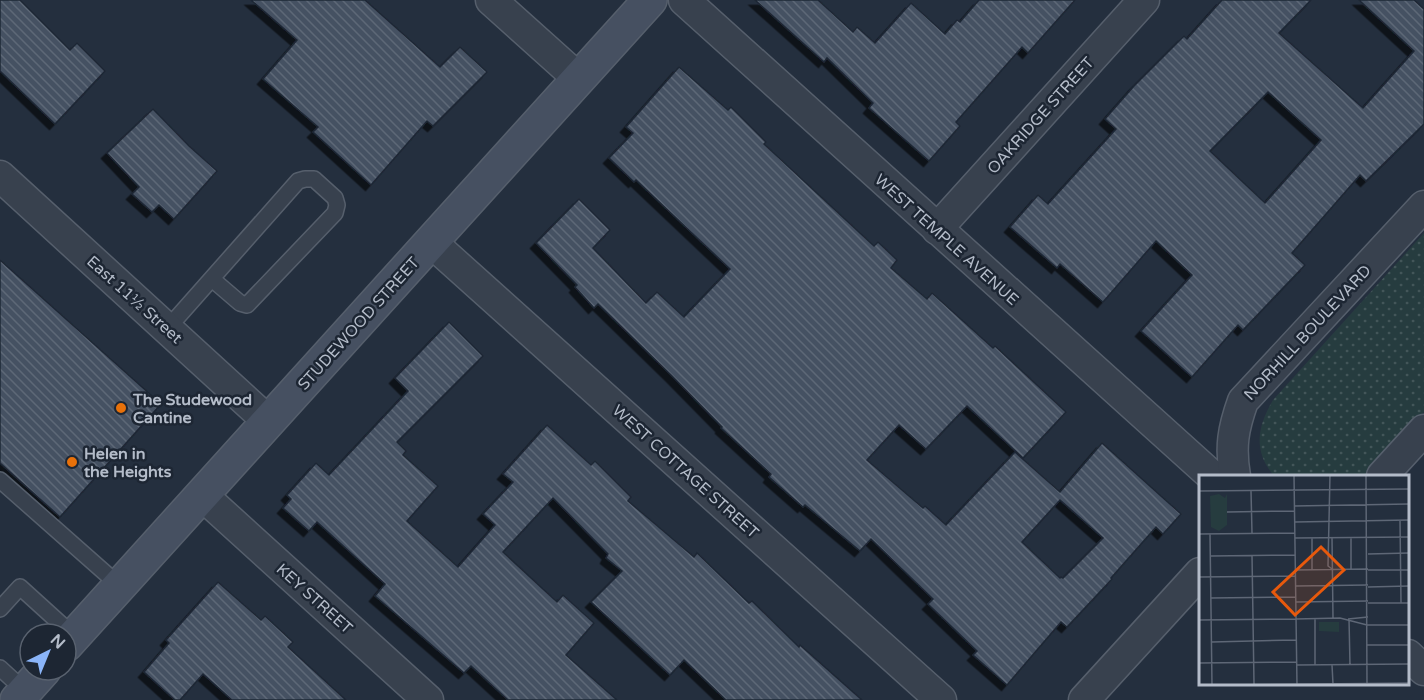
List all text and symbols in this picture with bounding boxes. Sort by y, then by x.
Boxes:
street label: OAKRIDGE STREET [983,53,1099,178]
street label: WEST TEMPLE AVENUE [870,170,1023,310]
street label: East 11½ Street [82,252,186,348]
street label: STUDEWOOD STREET [294,253,424,394]
street label: NORHILL BOULEVARD [1240,261,1376,405]
place label: The Studewood Cantine [132,390,252,428]
marker: The Studewood Cantine [114,401,128,415]
street label: WEST COTTAGE STREET [608,401,763,543]
place label: Helen in the Heights [83,444,172,482]
marker: Helen in the Heights [65,455,79,469]
inset map [1199,475,1409,685]
street label: KEY STREET [272,559,357,638]
north arrow [18,622,78,682]
text: N [46,630,69,653]

